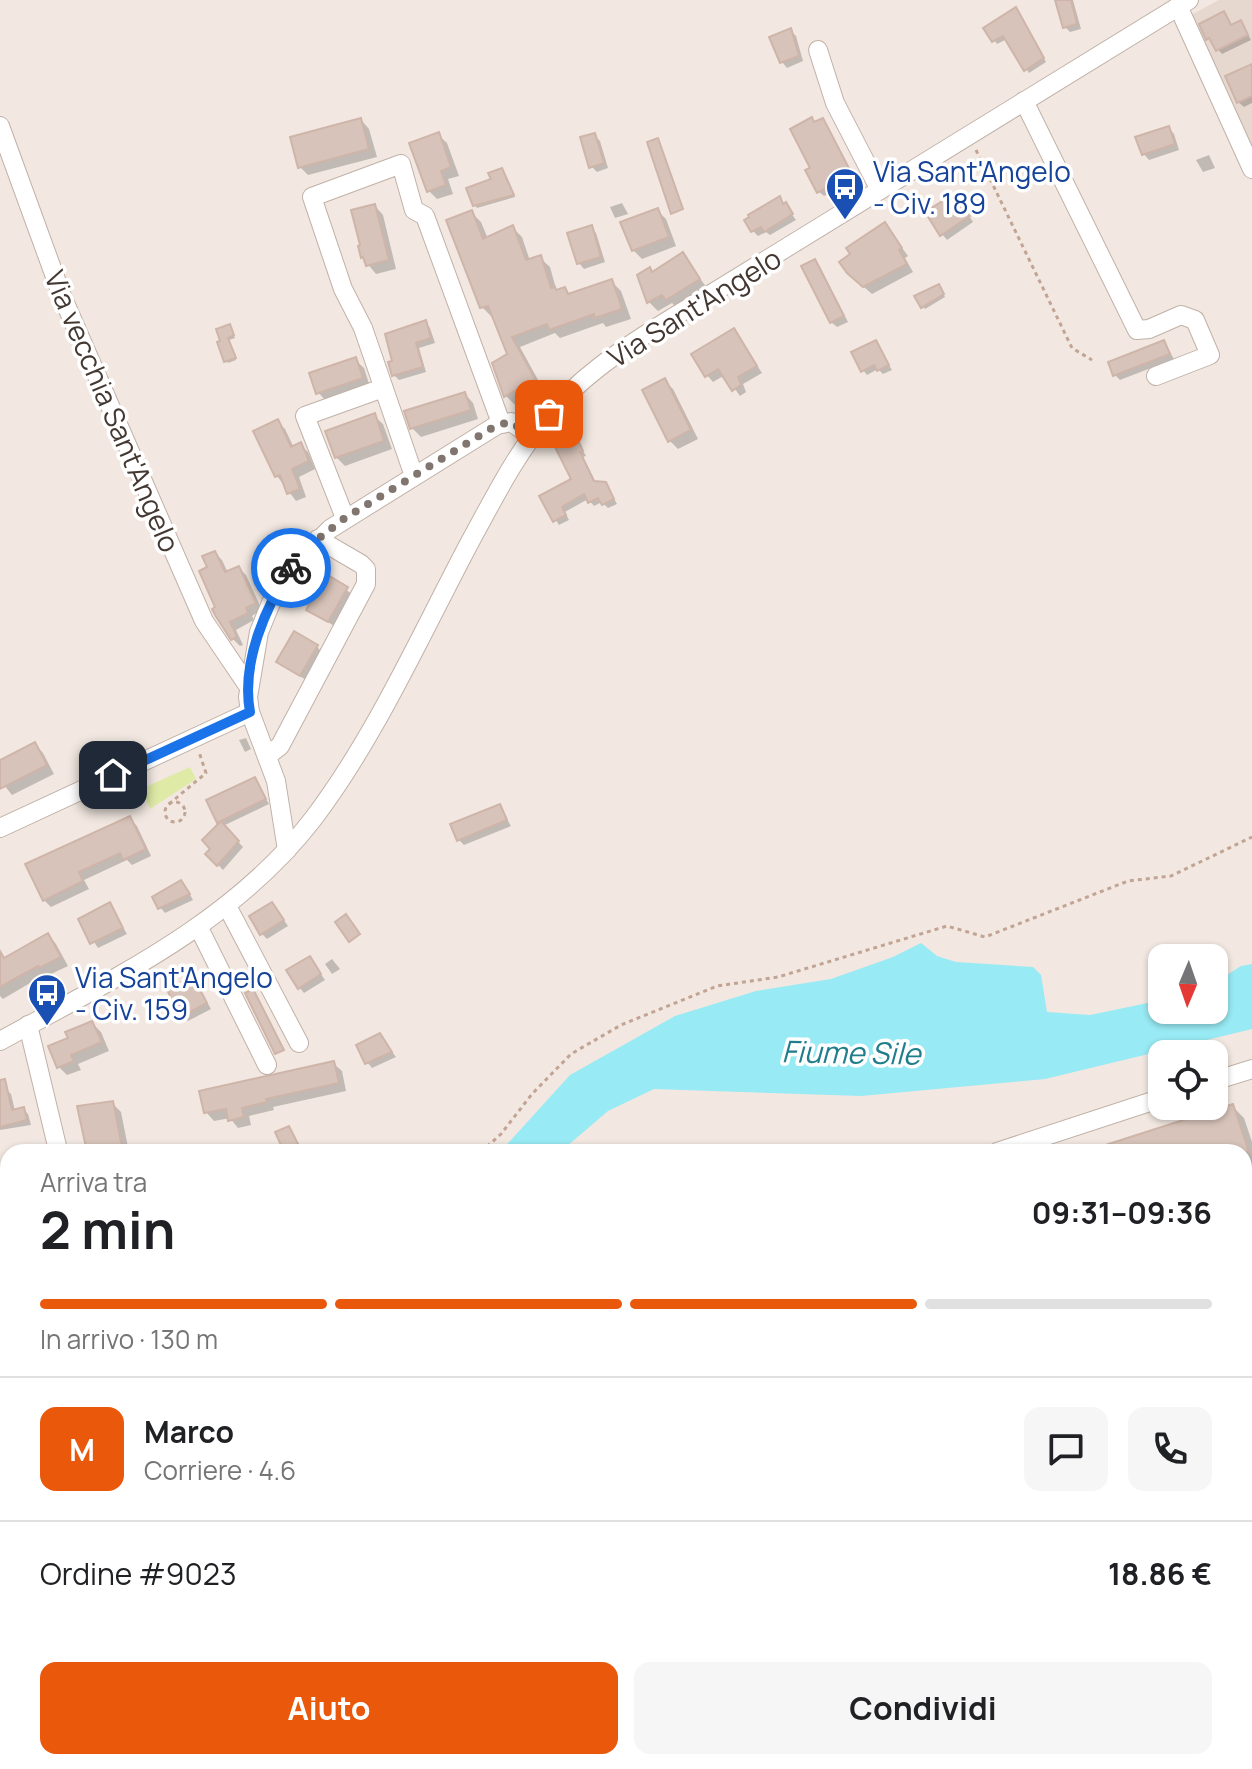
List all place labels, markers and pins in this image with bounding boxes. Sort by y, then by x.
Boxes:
place label: Via Sant'Angelo - Civ. 189 [873,152,1071,222]
bus stop icon: Via Sant'Angelo - Civ. 189 [824,166,866,221]
pin [515,380,583,448]
pin [79,741,147,809]
place label: Via Sant'Angelo - Civ. 159 [75,958,273,1028]
bus stop icon: Via Sant'Angelo - Civ. 159 [26,972,68,1027]

